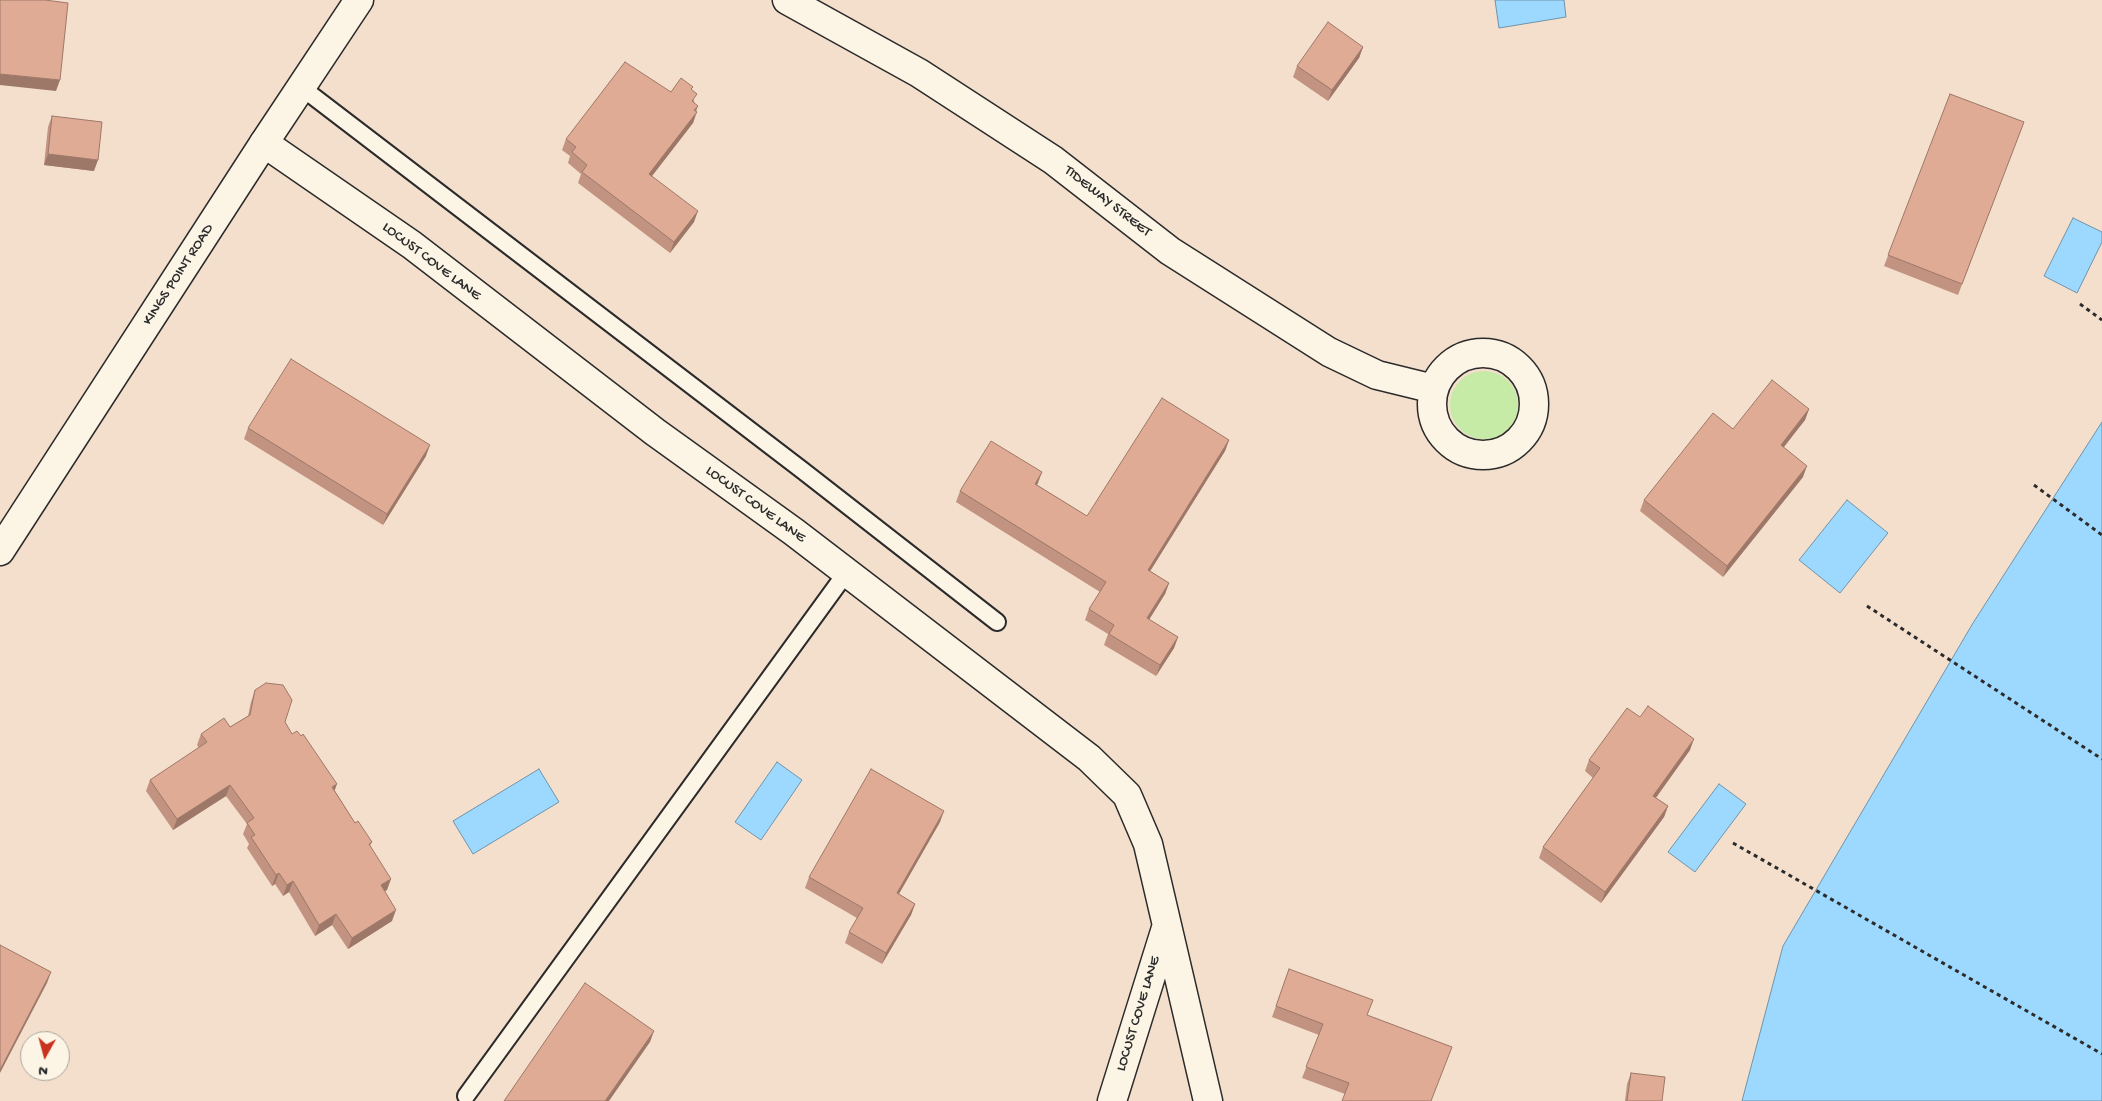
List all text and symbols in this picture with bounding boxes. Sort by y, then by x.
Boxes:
street label: TIDEWAY STREET [1060,162,1154,242]
street label: LOCUST COVE LANE [378,219,484,305]
street label: KINGS POINT ROAD [140,221,218,329]
street label: LOCUST COVE LANE [701,463,809,547]
street label: LOCUST COVE LANE [1113,954,1165,1074]
north arrow [20,1031,70,1081]
text: N [38,1061,49,1079]

